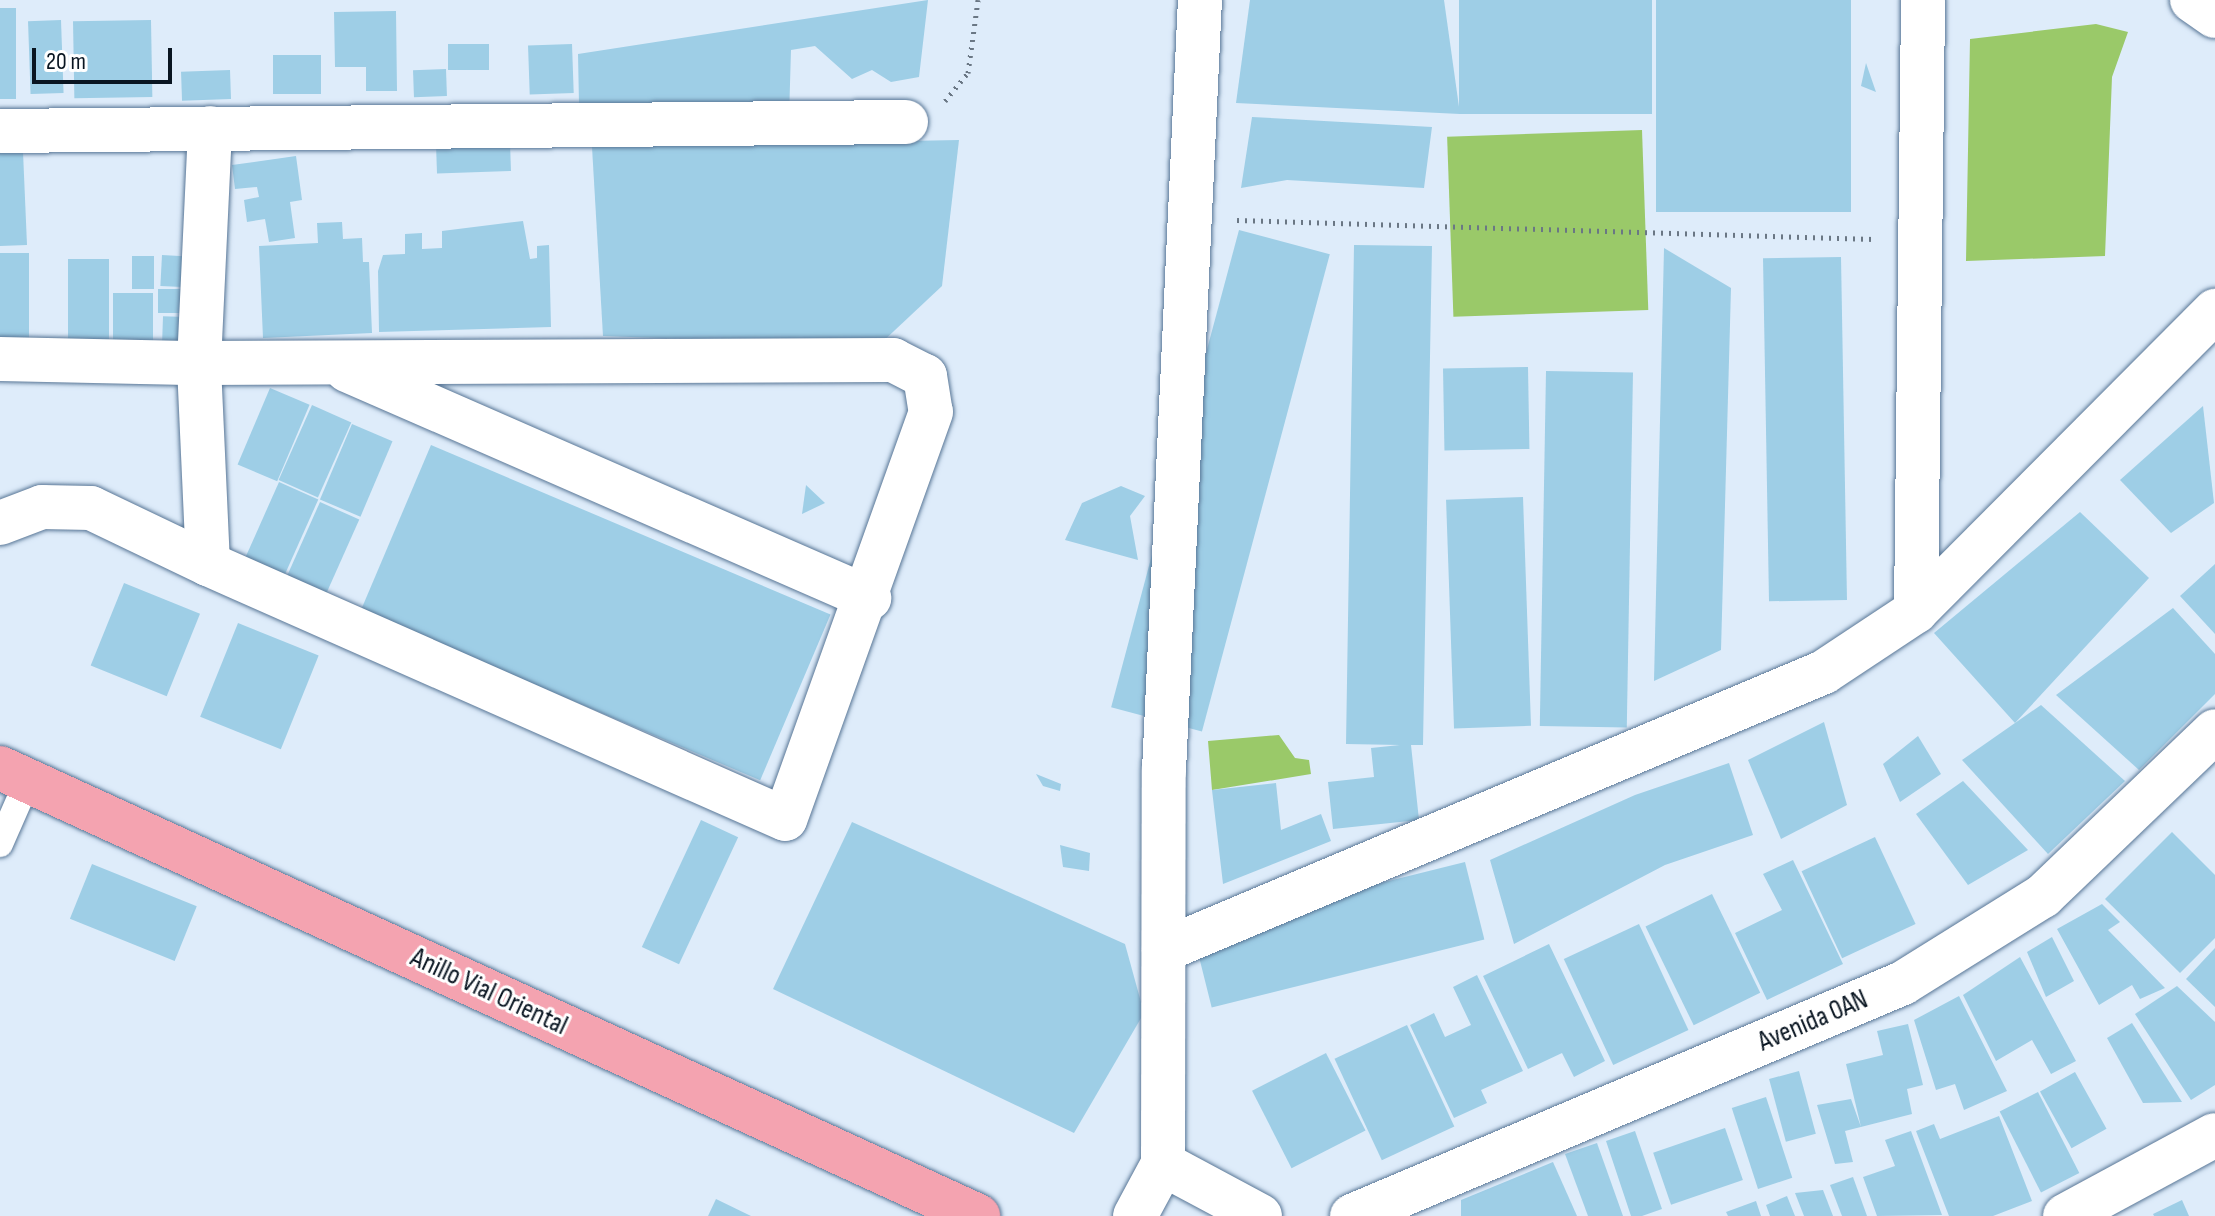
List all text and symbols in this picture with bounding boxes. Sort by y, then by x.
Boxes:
scale bar [36,32,176,82]
text: 20 m [46,47,86,76]
street label: Anillo Vial Oriental [405,941,573,1043]
street label: Avenida 0AN [1753,983,1873,1059]

